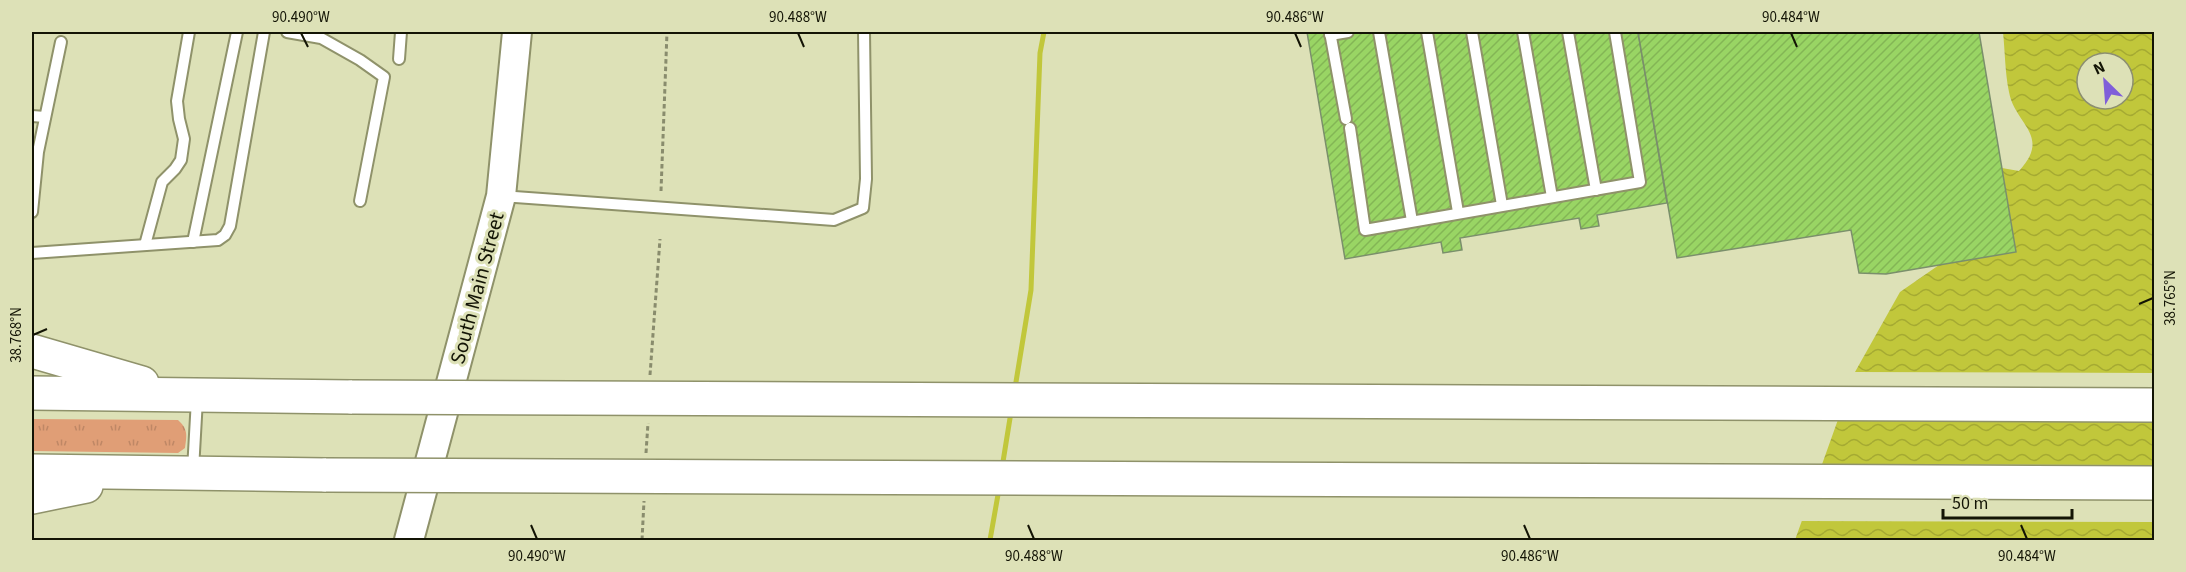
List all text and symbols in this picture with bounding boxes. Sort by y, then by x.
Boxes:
text: 90.490°W [272,7,330,28]
text: 90.488°W [769,7,827,28]
text: 90.486°W [1266,7,1324,28]
text: 90.484°W [1762,7,1820,28]
north arrow [2075,51,2135,111]
text: N [2090,56,2109,81]
street label: South Main Street [442,209,512,367]
text: 38.765°N [2160,270,2181,326]
text: 38.768°N [6,307,27,363]
scale bar [1943,482,2072,520]
text: 50 m [1952,491,1988,516]
text: 90.490°W [508,546,566,567]
text: 90.488°W [1005,546,1063,567]
text: 90.486°W [1501,546,1559,567]
text: 90.484°W [1998,546,2056,567]

